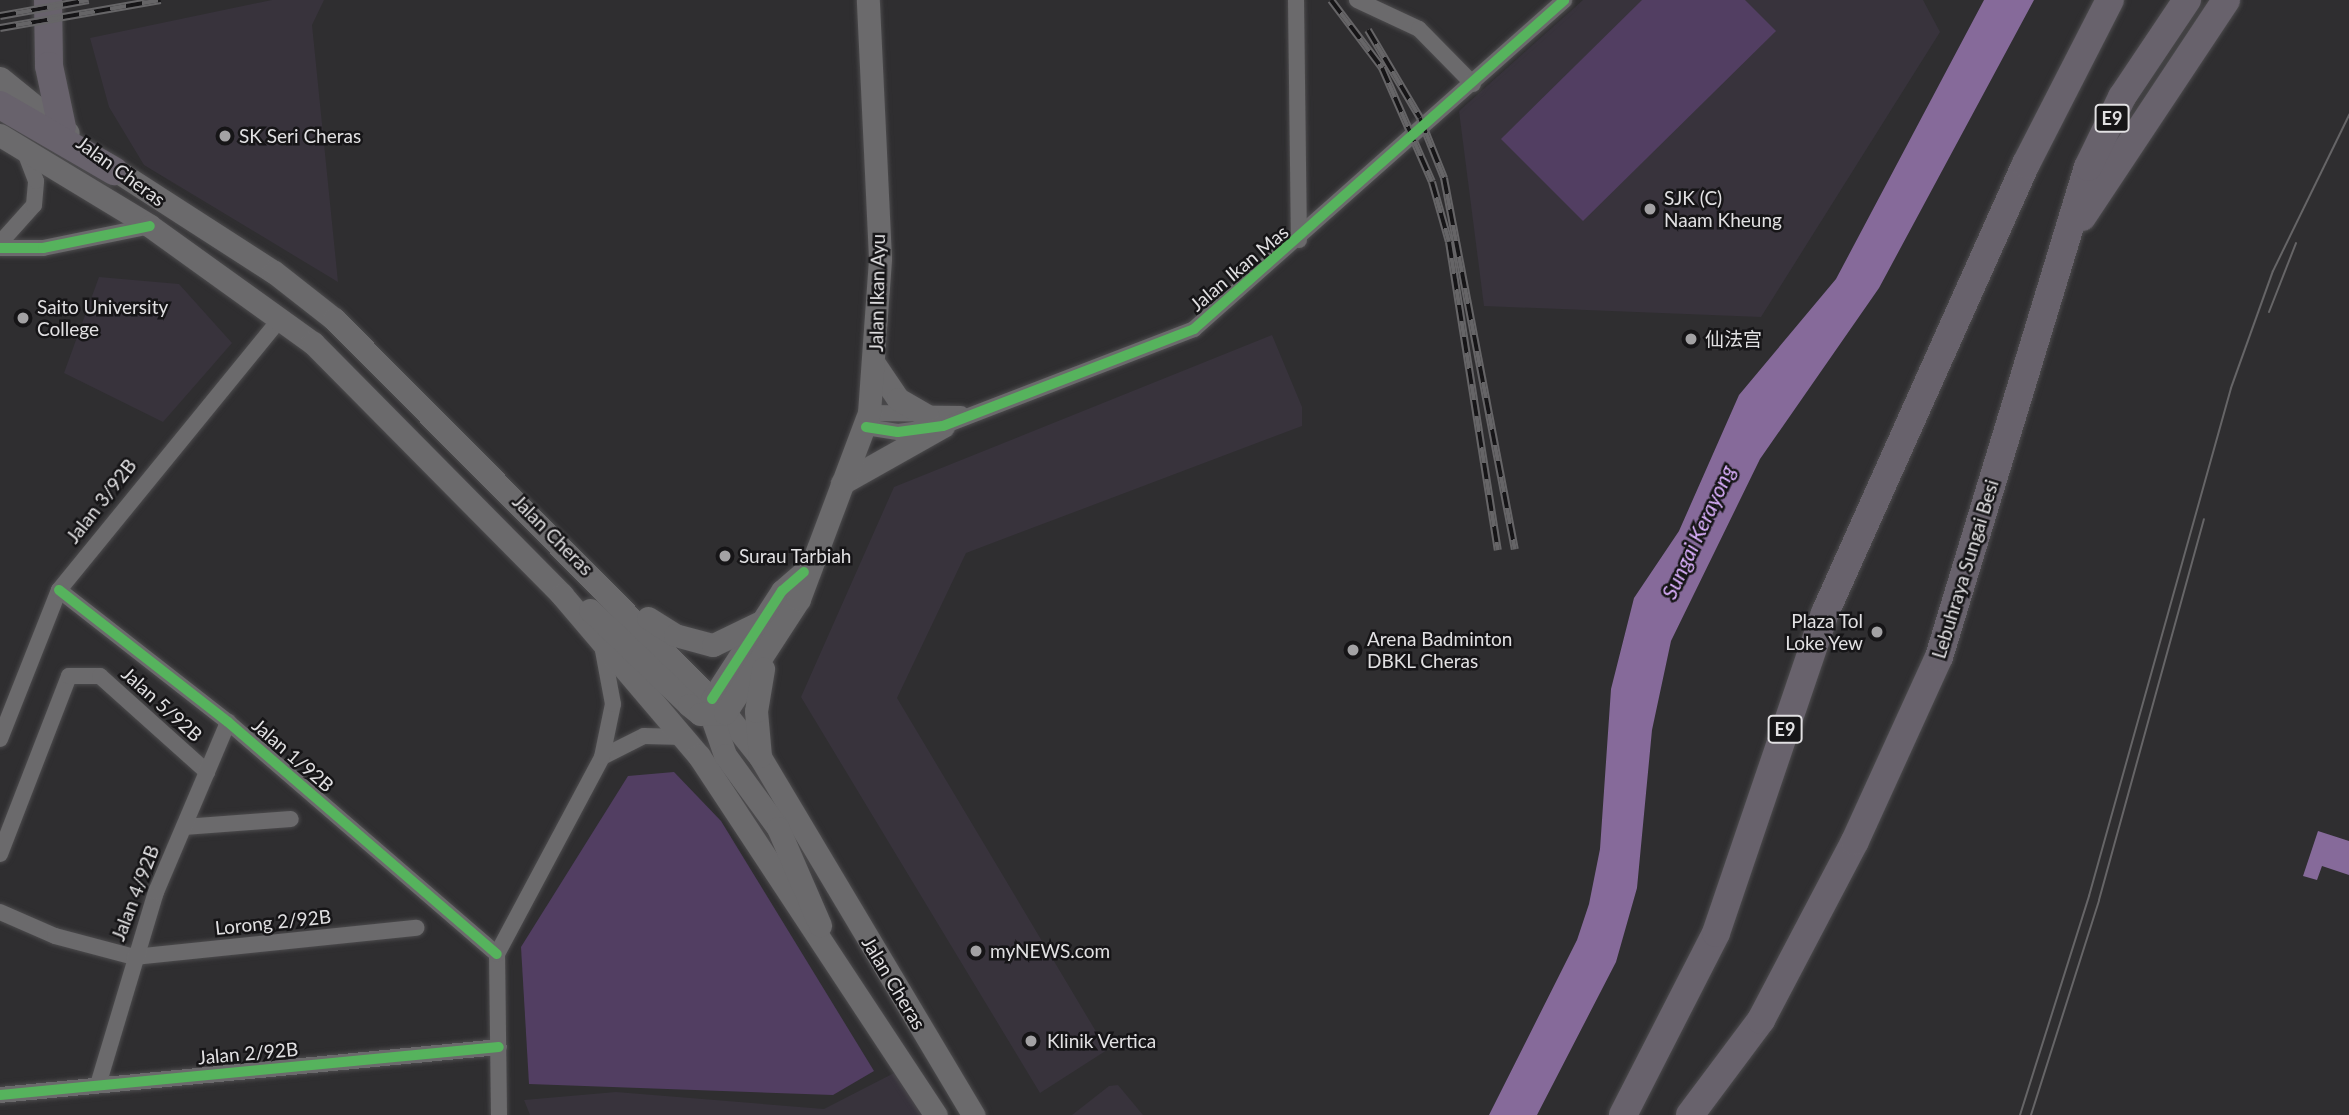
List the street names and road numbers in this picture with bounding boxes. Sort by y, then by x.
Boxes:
road number: E9 [2094,104,2130,132]
street label: Jalan Cheras [72,131,170,211]
street label: Jalan Ikan Mas [1185,220,1293,316]
street label: Jalan Ikan Ayu [865,233,889,353]
street label: Jalan 3/92B [61,454,141,548]
street label: Lebuhraya Sungai Besi [1927,477,2003,661]
street label: Jalan Cheras [508,490,598,580]
street label: Jalan 5/92B [117,662,207,746]
street label: Jalan 1/92B [248,713,338,797]
road number: E9 [1768,714,1802,744]
street label: Jalan 4/92B [106,842,164,944]
street label: Lorong 2/92B [214,905,332,939]
street label: Jalan Cheras [857,932,931,1034]
street label: Jalan 2/92B [197,1037,299,1069]

